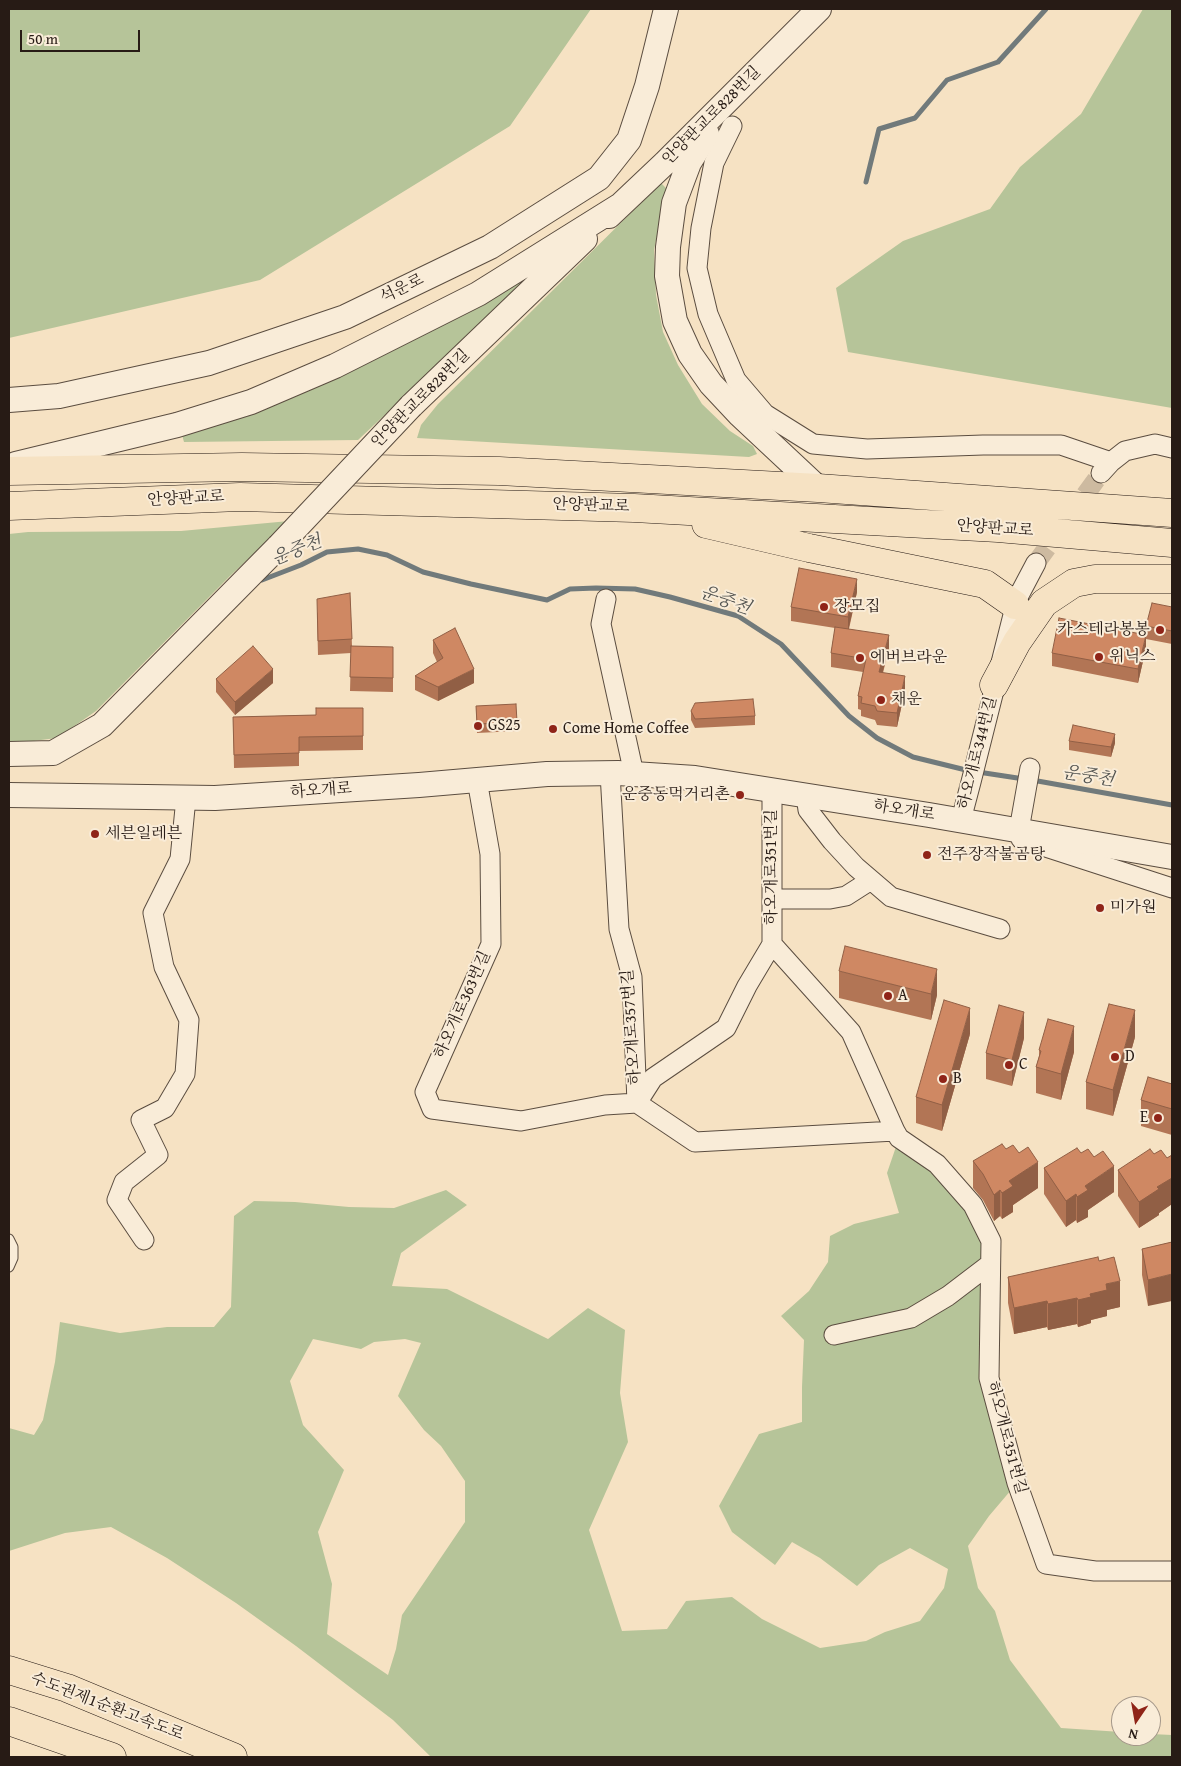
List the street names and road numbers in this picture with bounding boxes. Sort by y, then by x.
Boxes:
street label: 안양판교로828번길 [659,63,765,169]
street label: 석운로 [377,270,427,308]
street label: 안양판교로828번길 [368,346,474,452]
street label: 안양판교로 [147,487,225,511]
street label: 안양판교로 [552,495,630,517]
street label: 안양판교로 [956,517,1034,541]
street label: 하오개로344번길 [955,694,1001,812]
street label: 하오개로 [289,779,353,803]
street label: 하오개로 [872,797,936,825]
street label: 하오개로351번길 [762,809,782,925]
street label: 하오개로363번길 [431,948,495,1062]
street label: 하오개로357번길 [618,969,646,1085]
street label: 하오개로351번길 [982,1380,1030,1496]
street label: 수도권제1순환고속도로 [28,1669,186,1745]

